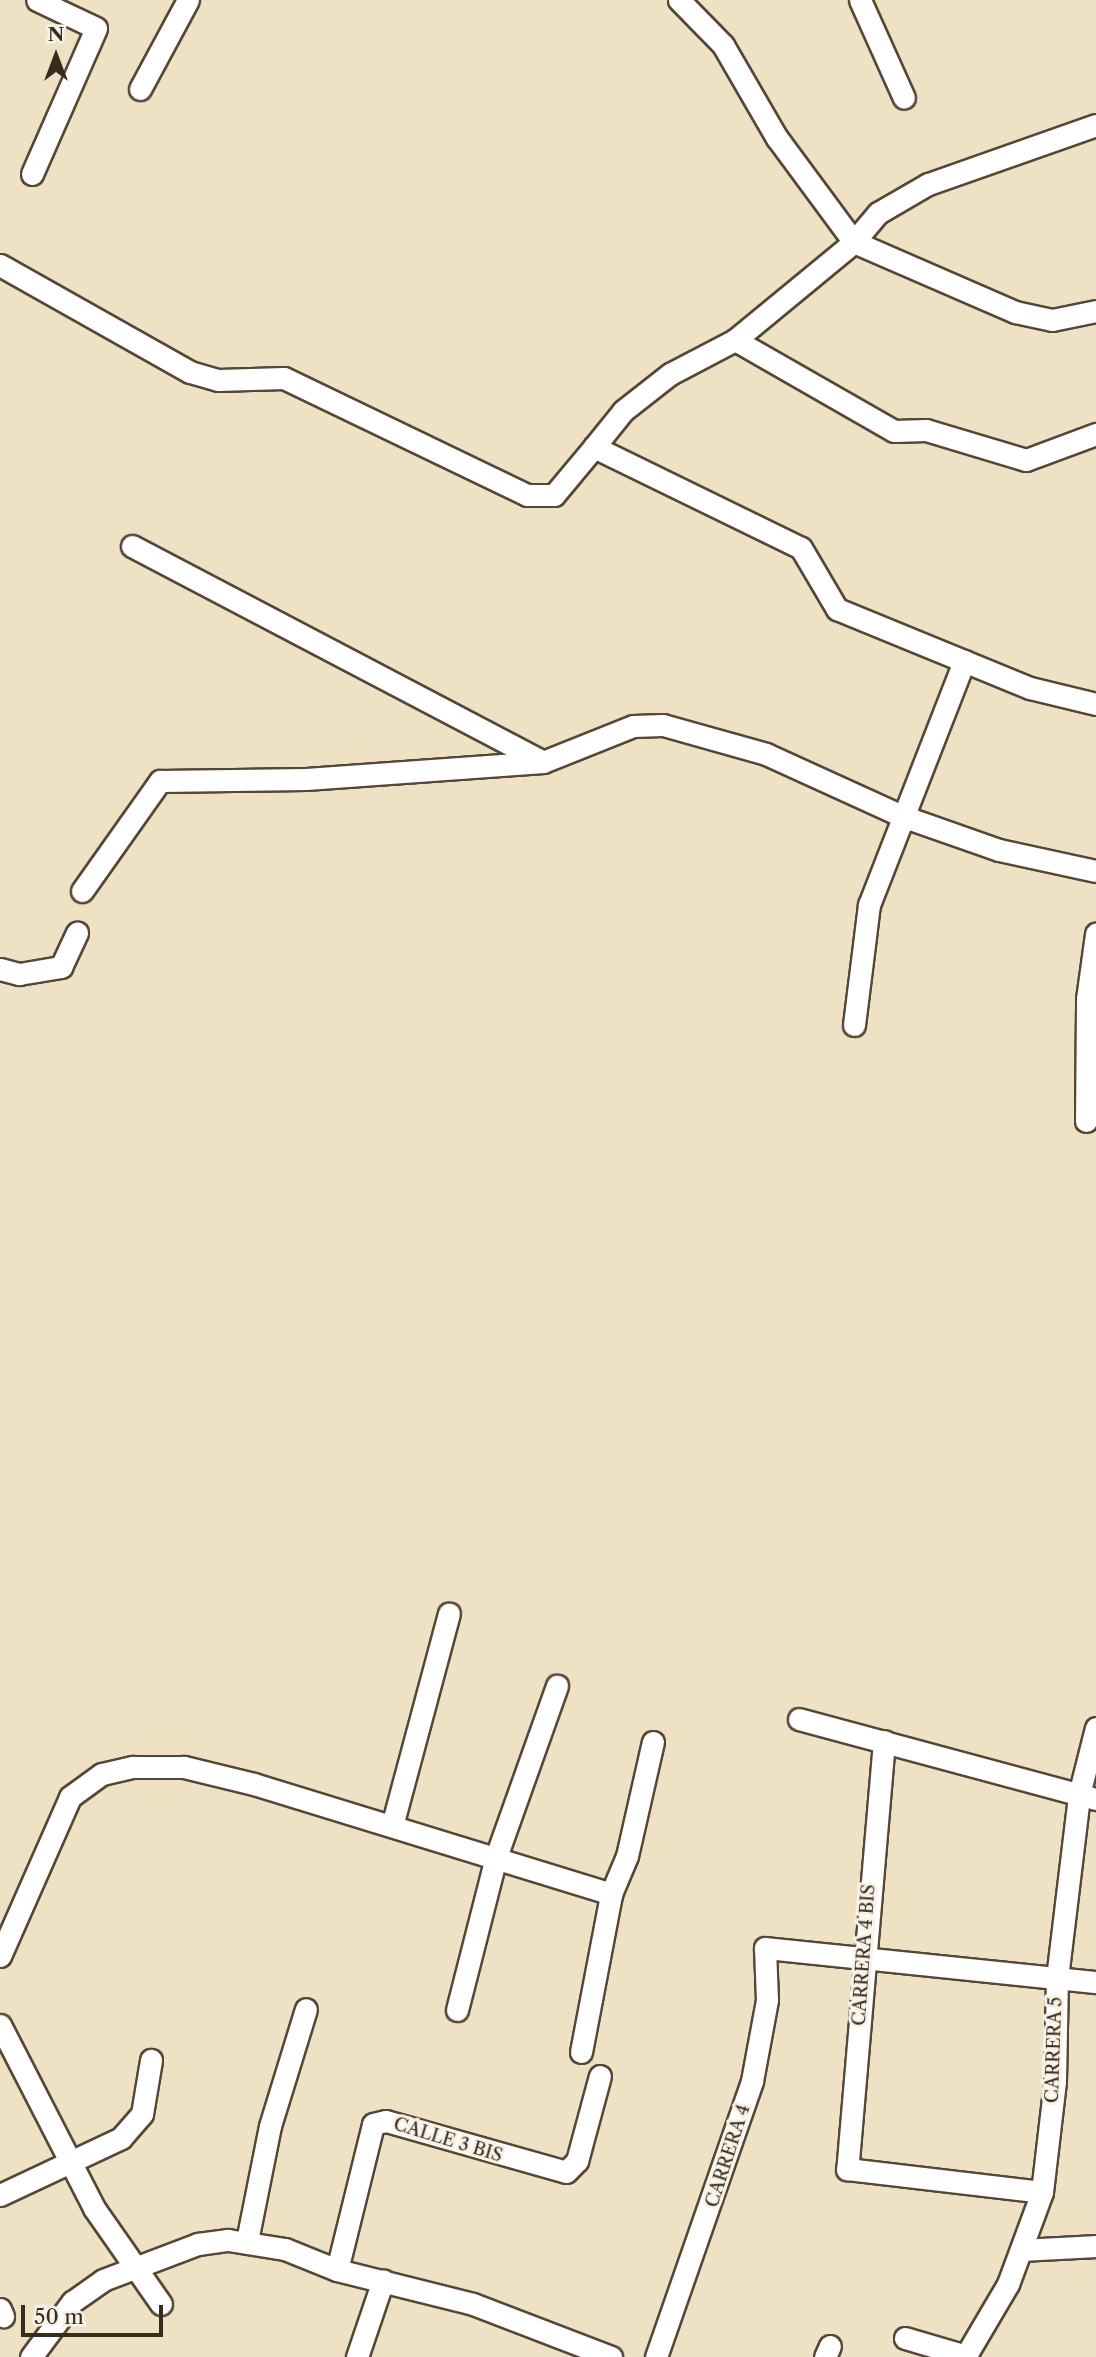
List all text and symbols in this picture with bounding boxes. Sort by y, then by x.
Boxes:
north arrow [21,21,91,91]
text: N [48,23,64,46]
street label: CARRERA 4 BIS [848,1883,880,2027]
street label: CARRERA 5 [1041,1996,1067,2104]
street label: CARRERA 4 [701,2101,755,2211]
street label: CALLE 3 BIS [391,2113,505,2167]
scale bar [24,2290,166,2334]
text: 50 m [34,2304,84,2329]

